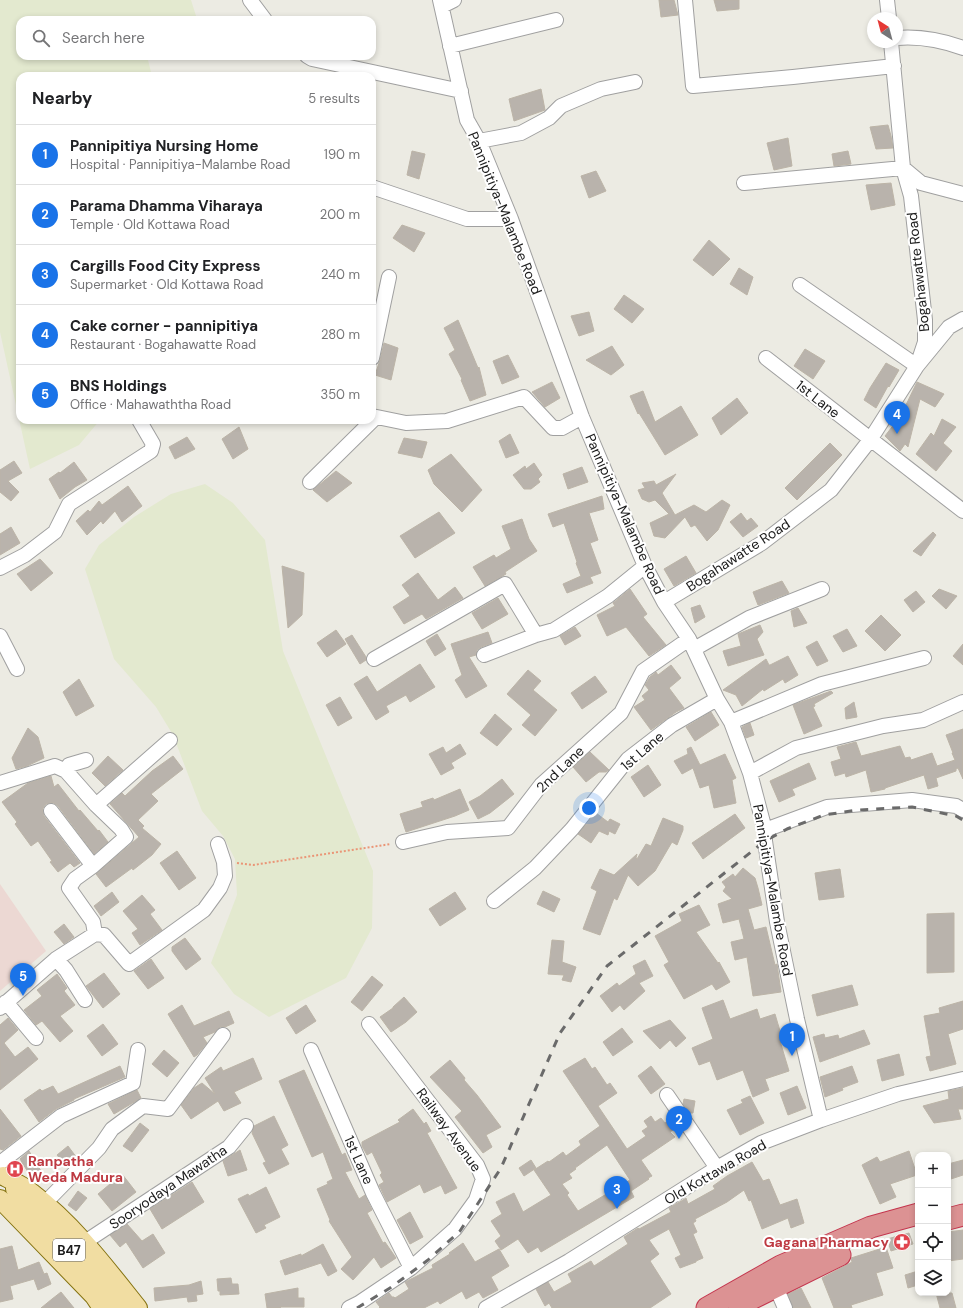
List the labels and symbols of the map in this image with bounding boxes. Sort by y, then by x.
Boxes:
north arrow [867,12,903,48]
street label: Pannipitiya-Malambe Road [464,129,546,297]
street label: Bogahawatte Road [903,211,933,333]
street label: 1st Lane [792,376,844,422]
pin: 4 [884,401,910,434]
street label: Pannipitiya-Malambe Road [581,431,669,597]
street label: Bogahawatte Road [683,515,793,595]
street label: 1st Lane [617,727,667,775]
street label: 2nd Lane [532,742,588,796]
your location [579,798,599,818]
street label: Pannipitiya-Malambe Road [749,803,797,977]
pin: 5 [10,963,36,996]
pin: 1 [779,1023,805,1056]
street label: Railway Avenue [413,1085,485,1175]
pin: 2 [666,1106,692,1139]
street label: 1st Lane [340,1133,378,1187]
street label: Old Kottawa Road [661,1135,769,1209]
street label: Sooryodaya Mawatha [106,1141,230,1233]
place label: Ranpatha Weda Madura [28,1152,123,1186]
hospital icon: Ranpatha Weda Madura [5,1159,25,1179]
pin: 3 [604,1176,630,1209]
pharmacy icon: Gagana Pharmacy [892,1232,912,1252]
place label: Gagana Pharmacy [764,1233,890,1251]
road number: B47 [53,1239,85,1261]

